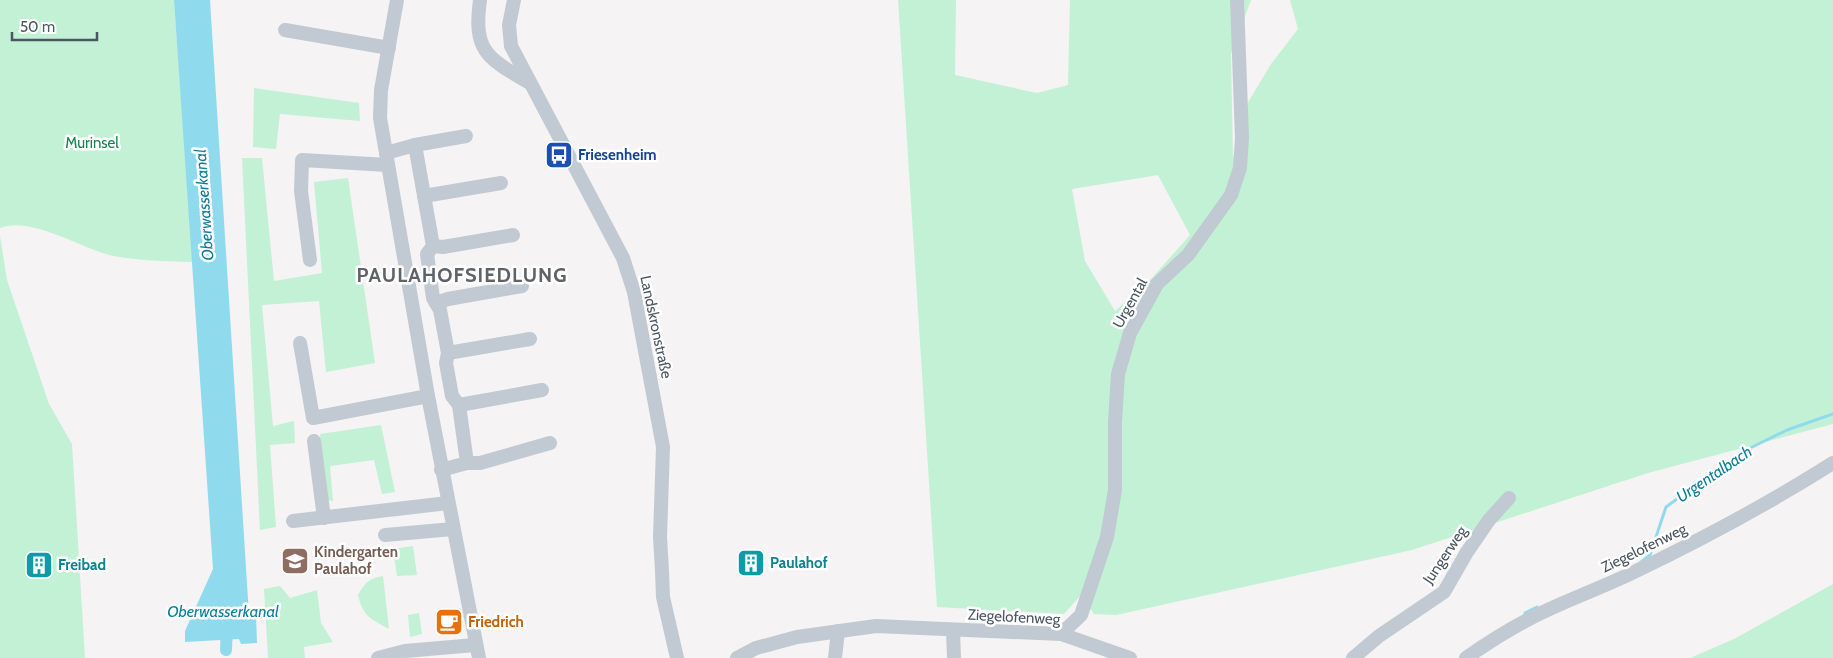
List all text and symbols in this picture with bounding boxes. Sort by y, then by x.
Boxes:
scale bar [12,10,98,42]
text: 50 m [20,18,55,36]
park label: Murinsel [65,134,119,152]
bus stop icon: Friesenheim [544,140,574,170]
place label: Friesenheim [578,146,657,164]
water label: Oberwasserkanal [191,148,217,261]
district label: PAULAHOFSIEDLUNG [356,263,568,287]
street label: Landskronstraße [636,274,676,380]
street label: Urgental [1109,274,1151,331]
water label: Urgentalbach [1673,442,1755,506]
street label: Ziegelofenweg [1598,519,1690,576]
street label: Jungerweg [1419,522,1471,588]
place label: Kindergarten Paulahof [314,543,398,578]
school or university icon: Kindergarten Paulahof [280,546,310,576]
building icon: Paulahof [736,548,766,578]
building icon: Freibad [24,550,54,580]
place label: Paulahof [770,554,828,572]
place label: Freibad [58,556,106,574]
water label: Oberwasserkanal [167,602,279,621]
street label: Ziegelofenweg [967,606,1061,628]
cafe icon: Friedrich [434,607,464,637]
place label: Friedrich [468,613,524,631]

